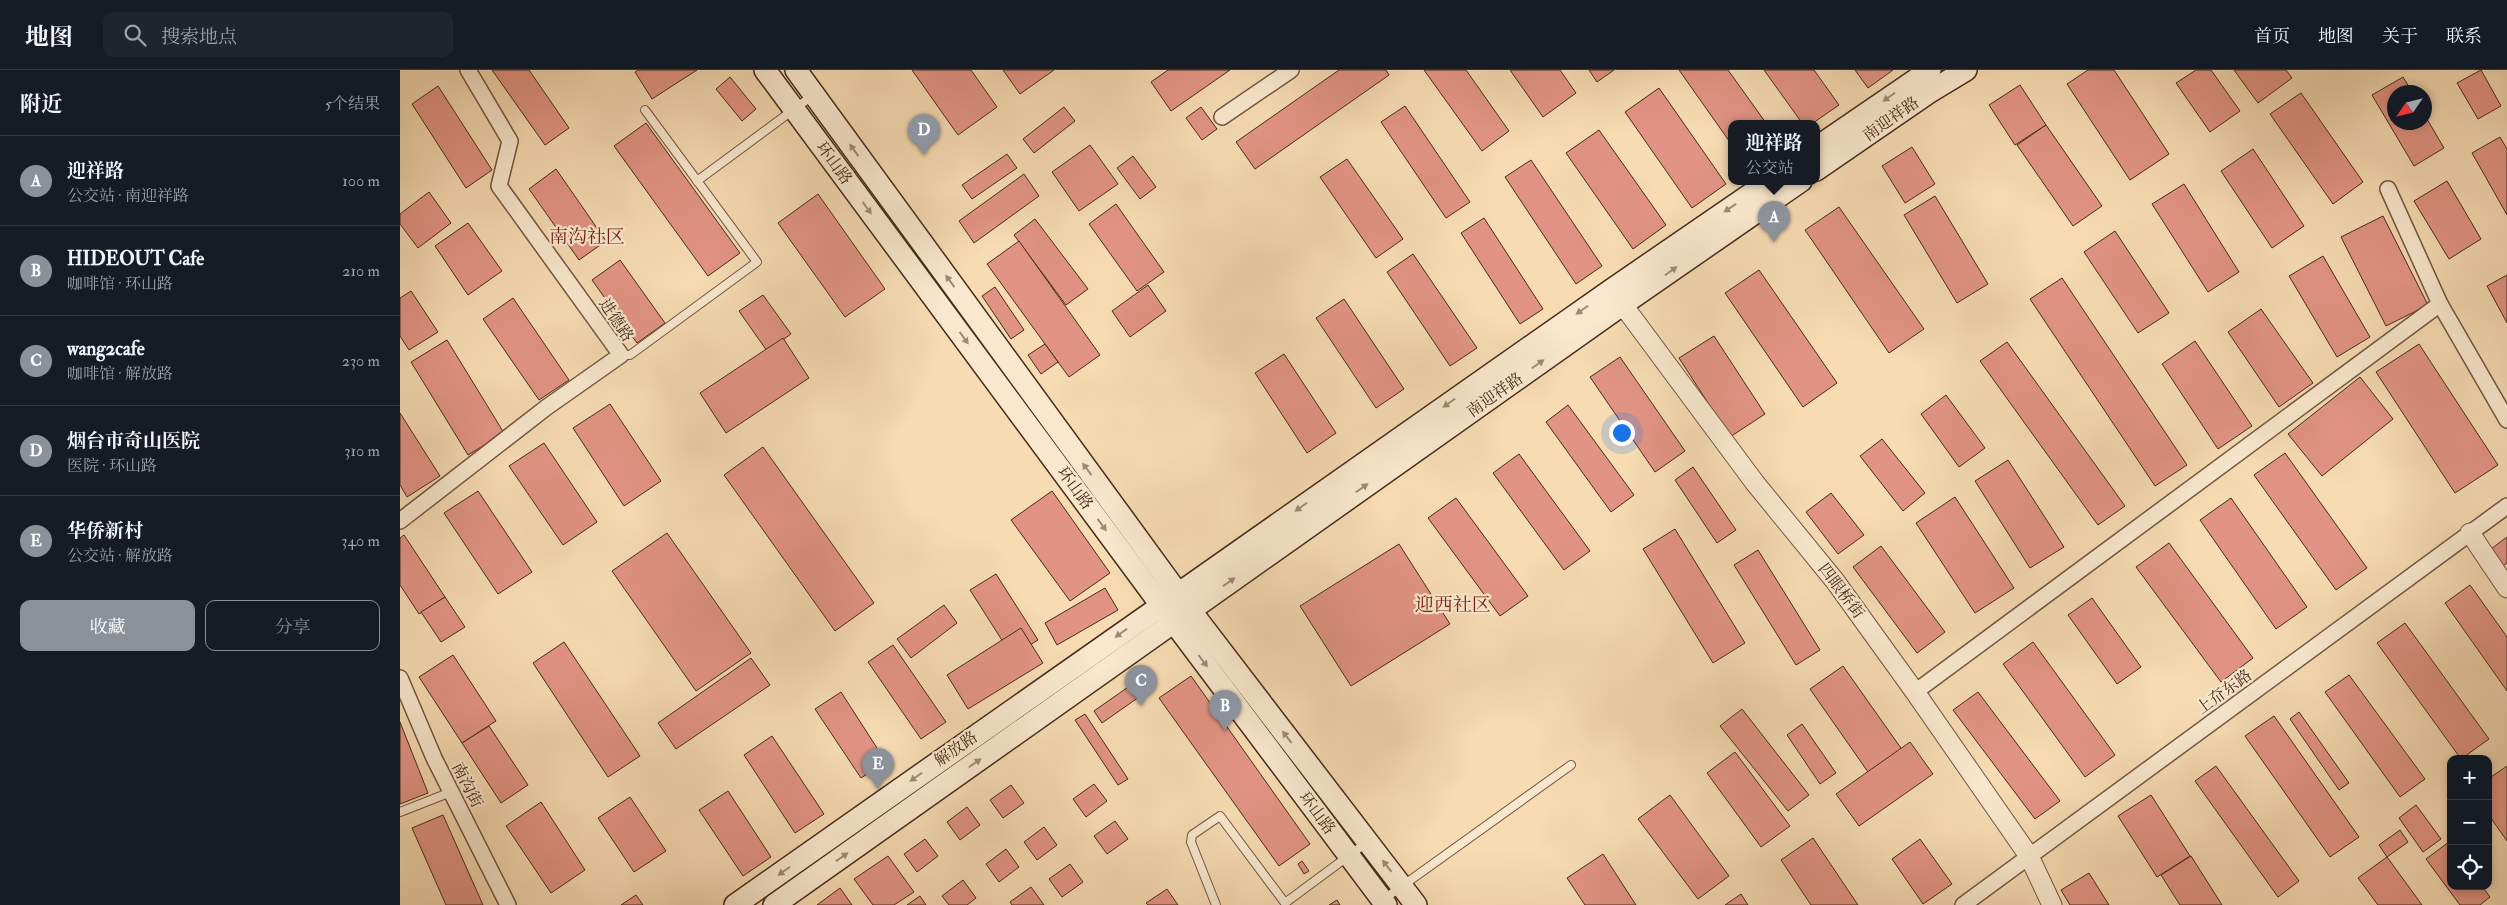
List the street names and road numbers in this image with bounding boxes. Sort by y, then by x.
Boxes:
street label: 南迎祥路 [1859,92,1923,146]
street label: 环山路 [812,138,856,188]
street label: 进德路 [594,295,638,345]
street label: 南迎祥路 [1463,368,1527,422]
street label: 环山路 [1053,463,1097,513]
street label: 四眼桥街 [1814,559,1868,623]
street label: 上夼东路 [2192,665,2256,719]
street label: 解放路 [931,727,981,771]
street label: 南沟街 [447,759,487,811]
street label: 环山路 [1295,788,1339,838]

